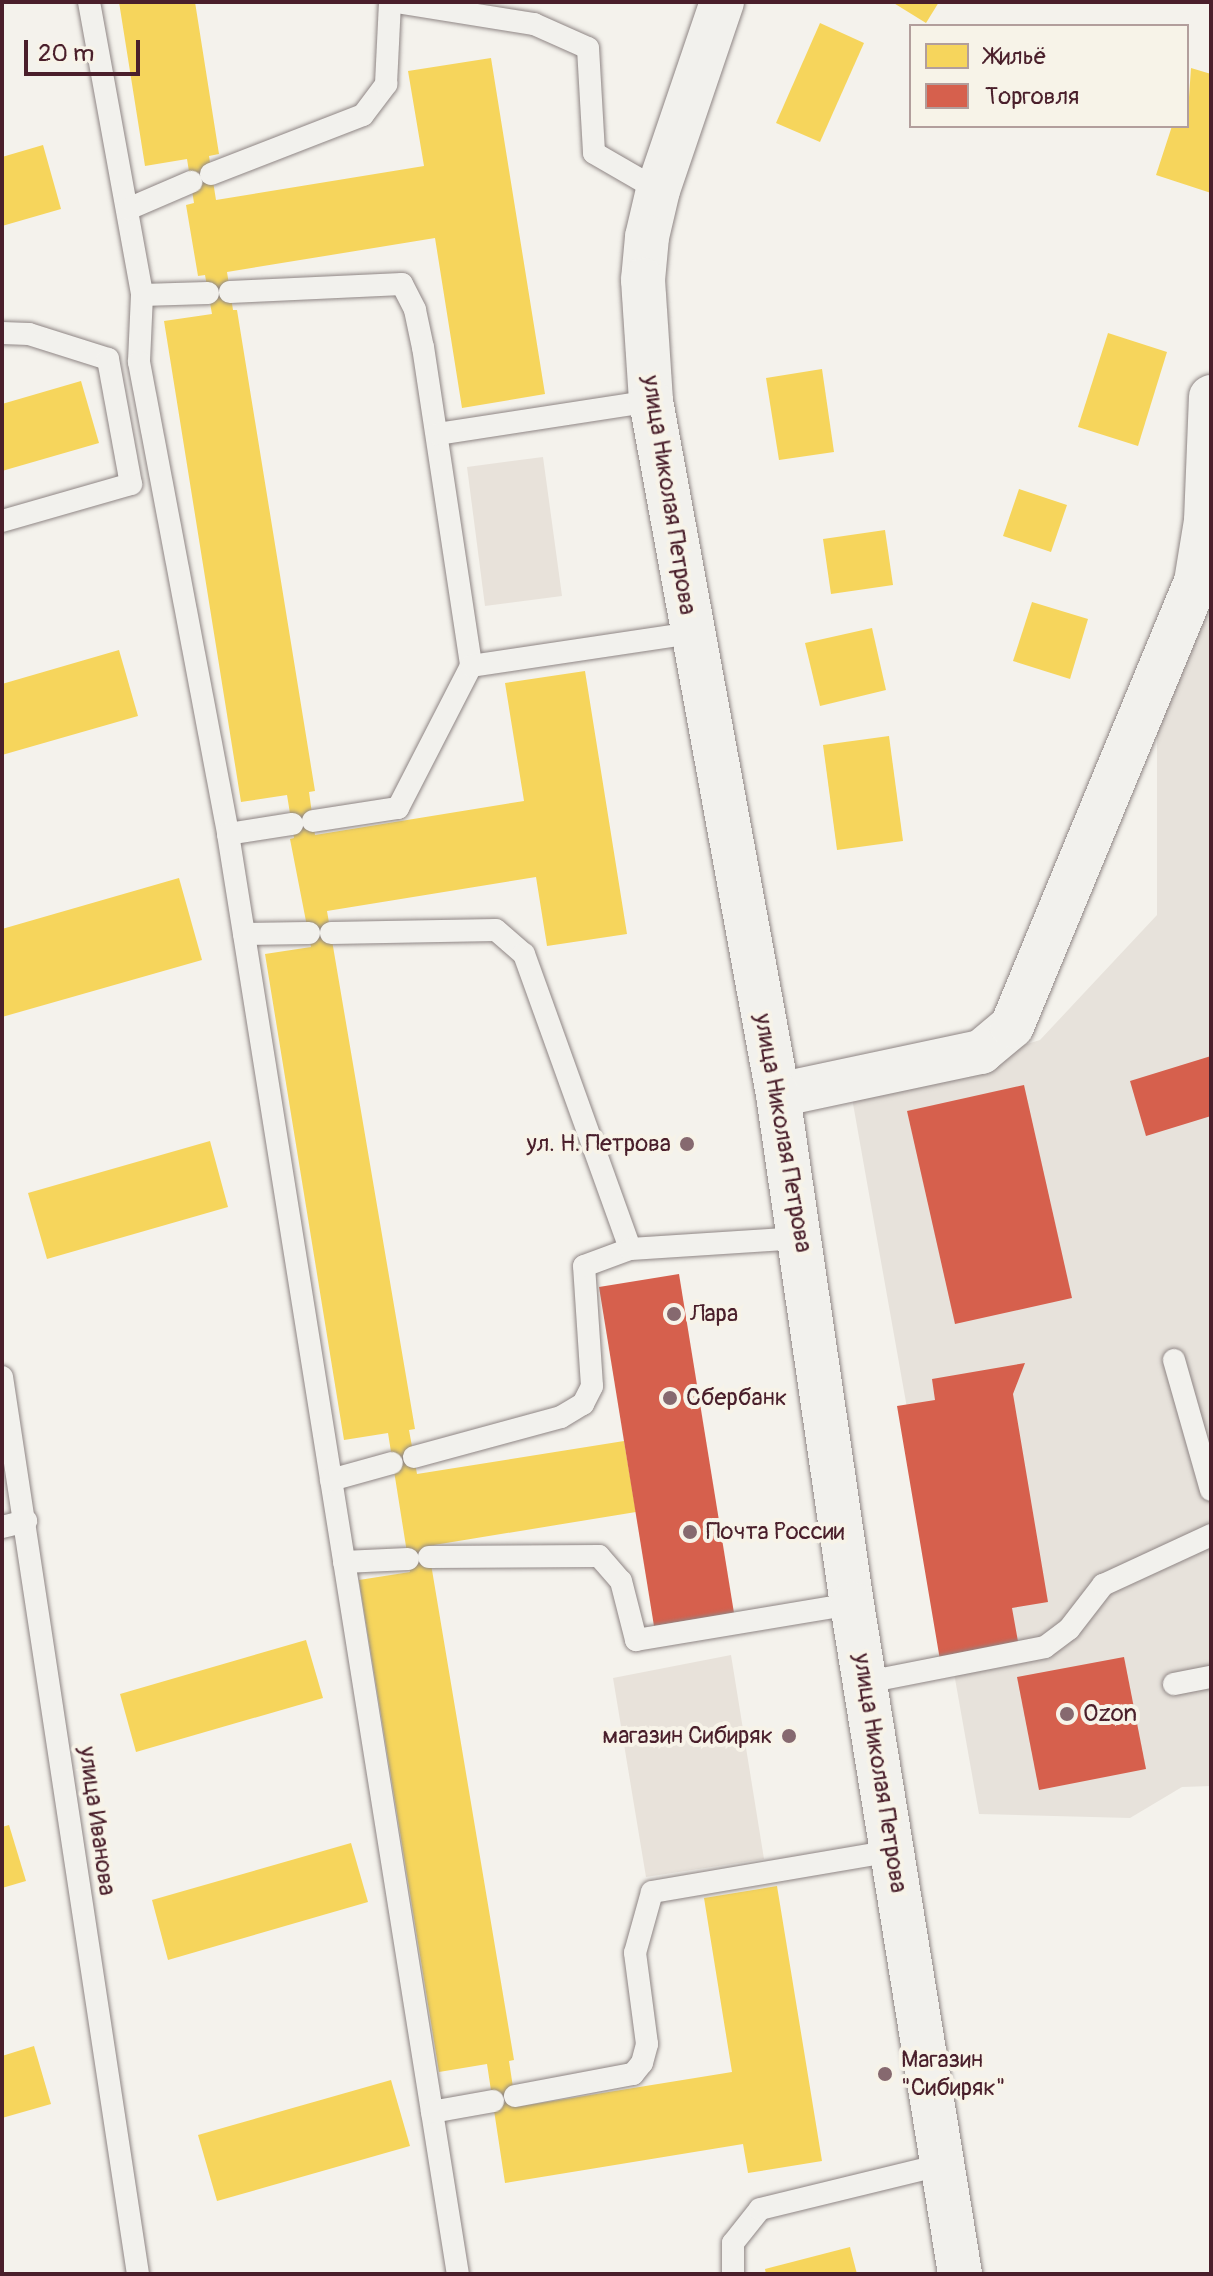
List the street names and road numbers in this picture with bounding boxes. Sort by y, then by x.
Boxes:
street label: улица Николая Петрова [636,373,702,617]
street label: улица Николая Петрова [748,1011,818,1255]
street label: улица Николая Петрова [847,1651,913,1895]
street label: улица Иванова [72,1745,122,1897]

